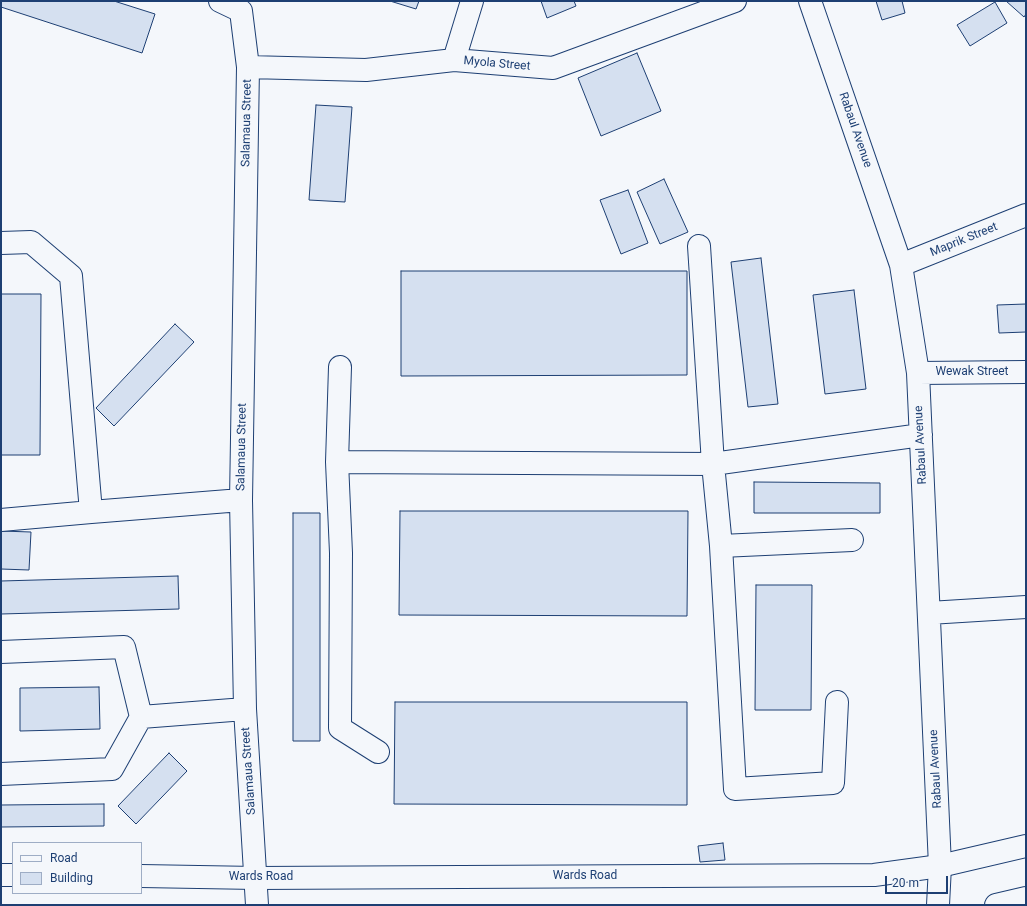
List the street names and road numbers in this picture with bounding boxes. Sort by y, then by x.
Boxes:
street label: Myola Street [463,54,531,74]
street label: Salamaua Street [239,79,255,167]
street label: Rabaul Avenue [835,90,875,170]
street label: Maprik Street [928,220,1000,260]
street label: Wewak Street [935,365,1009,379]
street label: Salamaua Street [234,403,250,491]
street label: Rabaul Avenue [912,405,930,485]
street label: Salamaua Street [239,727,259,815]
street label: Rabaul Avenue [927,729,945,809]
street label: Wards Road [553,869,617,883]
street label: Wards Road [229,870,293,884]

